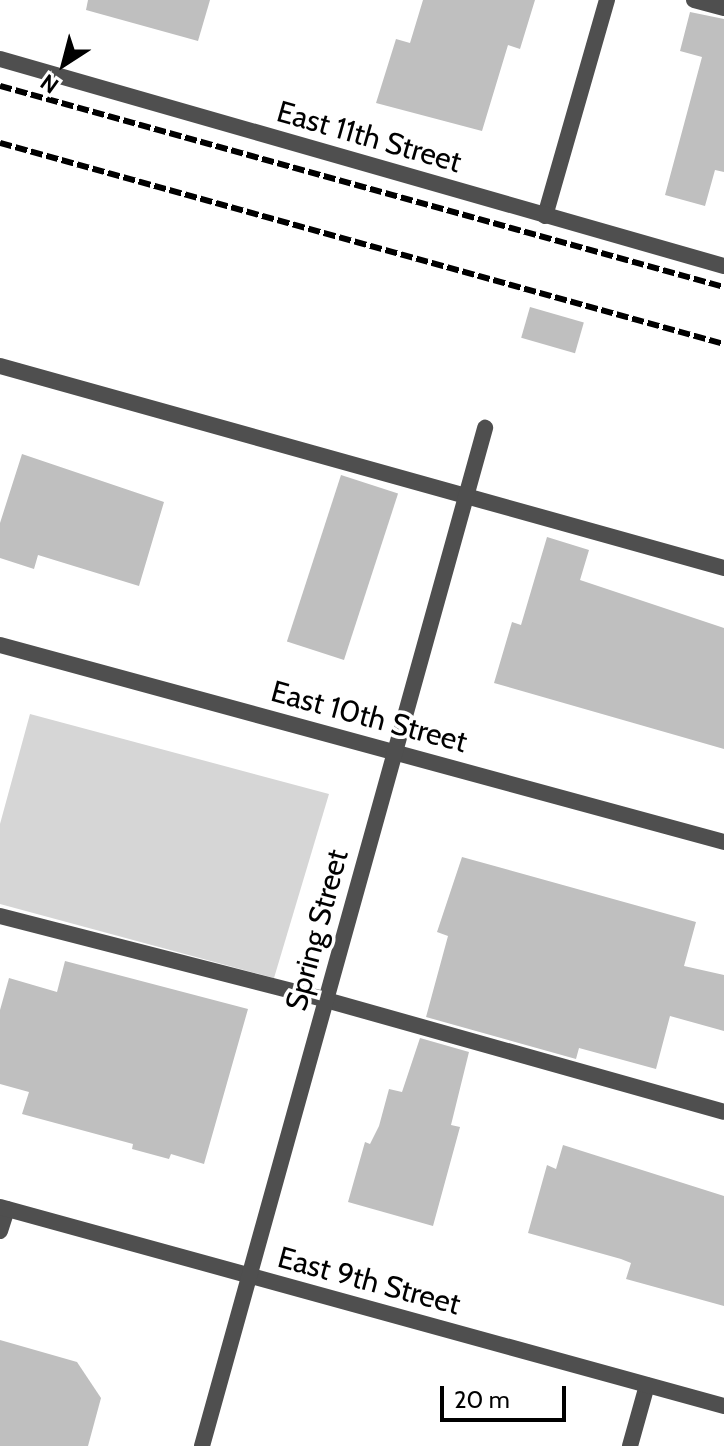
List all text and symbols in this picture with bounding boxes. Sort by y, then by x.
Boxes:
north arrow [24,24,104,104]
text: N [35,68,64,99]
street label: East 11th Street [273,94,465,180]
street label: East 10th Street [267,674,471,760]
street label: Spring Street [278,845,356,1015]
street label: East 9th Street [274,1239,464,1323]
scale bar [444,1370,570,1420]
text: 20 m [454,1385,510,1414]

